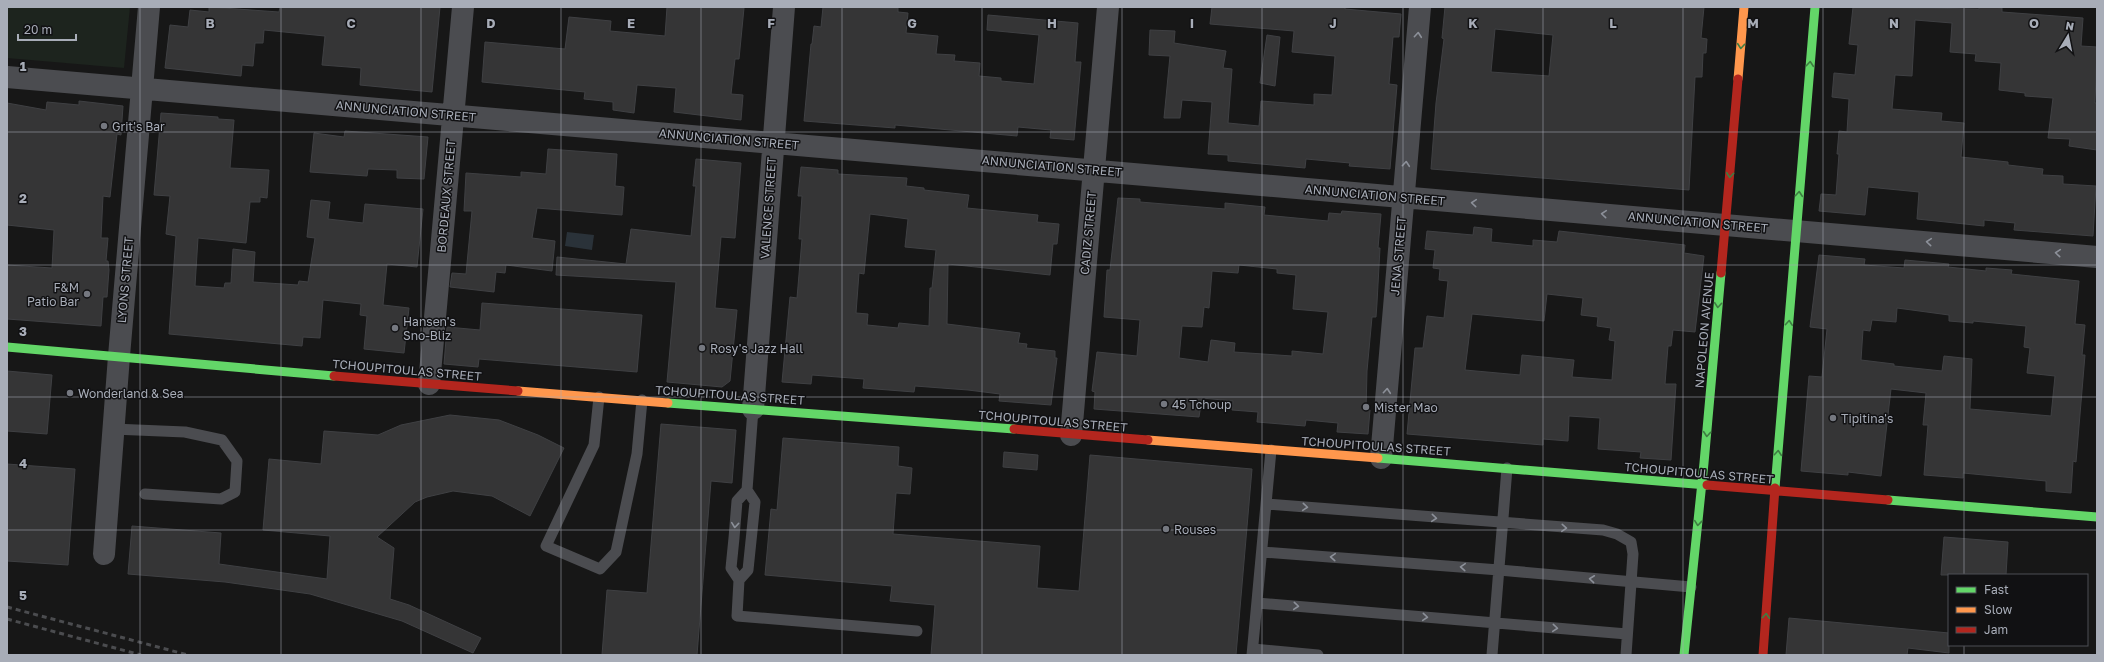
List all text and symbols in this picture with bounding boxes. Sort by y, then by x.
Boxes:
text: B [205,15,215,31]
text: C [346,15,356,31]
text: D [486,15,496,31]
text: E [627,15,635,31]
text: F [767,15,775,31]
text: G [907,15,917,31]
text: H [1047,15,1057,31]
text: I [1190,15,1194,31]
text: J [1329,15,1337,31]
text: K [1468,15,1478,31]
text: L [1609,15,1617,31]
text: M [1747,15,1759,31]
text: N [1889,15,1899,31]
text: O [2029,15,2039,31]
scale bar [18,16,76,42]
north arrow [2048,16,2088,56]
text: N [2065,19,2075,33]
text: 20 m [24,22,52,37]
one-way arrow [1413,32,1422,38]
one-way arrow [1736,43,1745,49]
text: 1 [20,58,27,74]
one-way arrow [1805,61,1814,67]
street label: ANNUNCIATION STREET [335,97,477,125]
place label: Grit's Bar [112,119,165,134]
marker: Grit's Bar [99,121,109,131]
street label: ANNUNCIATION STREET [658,125,800,153]
street label: BORDEAUX STREET [434,138,458,253]
street label: ANNUNCIATION STREET [981,152,1123,180]
street label: VALENCE STREET [757,156,779,259]
one-way arrow [1401,161,1410,167]
one-way arrow [1725,172,1734,178]
street label: ANNUNCIATION STREET [1304,181,1446,209]
text: 2 [19,190,27,206]
street label: CADIZ STREET [1077,190,1099,275]
one-way arrow [1795,191,1804,197]
one-way arrow [1471,199,1477,208]
street label: ANNUNCIATION STREET [1627,208,1769,236]
one-way arrow [1601,210,1607,219]
street label: JENA STREET [1387,215,1409,296]
street label: LYONS STREET [114,236,136,324]
one-way arrow [1926,238,1932,247]
one-way arrow [2055,249,2061,258]
street label: NAPOLEON AVENUE [1691,271,1717,389]
place label: F&M Patio Bar [27,280,79,309]
marker: F&M Patio Bar [82,289,92,299]
one-way arrow [1714,302,1723,308]
place label: Hansen's Sno-Bliz [403,314,456,343]
one-way arrow [1784,320,1793,326]
text: 3 [19,323,27,339]
marker: Hansen's Sno-Bliz [390,323,400,333]
place label: Rosy's Jazz Hall [710,341,803,356]
marker: Rosy's Jazz Hall [697,343,707,353]
street label: TCHOUPITOULAS STREET [332,356,483,384]
street label: TCHOUPITOULAS STREET [655,382,806,408]
place label: Wonderland & Sea [78,386,183,401]
marker: Wonderland & Sea [65,388,75,398]
one-way arrow [1382,388,1391,394]
place label: 45 Tchoup [1172,397,1231,412]
marker: 45 Tchoup [1159,399,1169,409]
place label: Mister Mao [1374,400,1438,415]
marker: Mister Mao [1361,402,1371,412]
street label: TCHOUPITOULAS STREET [978,407,1129,435]
place label: Tipitina's [1841,411,1893,426]
marker: Tipitina's [1828,413,1838,423]
one-way arrow [1703,431,1712,437]
street label: TCHOUPITOULAS STREET [1301,433,1452,459]
one-way arrow [1773,450,1782,456]
text: 4 [19,455,27,471]
street label: TCHOUPITOULAS STREET [1624,459,1775,487]
one-way arrow [1302,503,1308,512]
one-way arrow [1431,514,1437,523]
one-way arrow [1694,520,1703,526]
one-way arrow [731,522,740,528]
place label: Rouses [1174,522,1216,537]
one-way arrow [1561,523,1567,532]
marker: Rouses [1161,524,1171,534]
one-way arrow [1330,553,1336,562]
one-way arrow [1460,563,1466,572]
legend [1948,574,2088,646]
one-way arrow [1589,575,1596,584]
text: Fast [1984,582,2009,597]
text: 5 [19,587,27,603]
one-way arrow [1293,601,1299,610]
text: Slow [1984,602,2012,617]
one-way arrow [1422,612,1429,621]
one-way arrow [1762,613,1771,619]
text: Jam [1984,622,2008,637]
one-way arrow [1552,623,1558,632]

